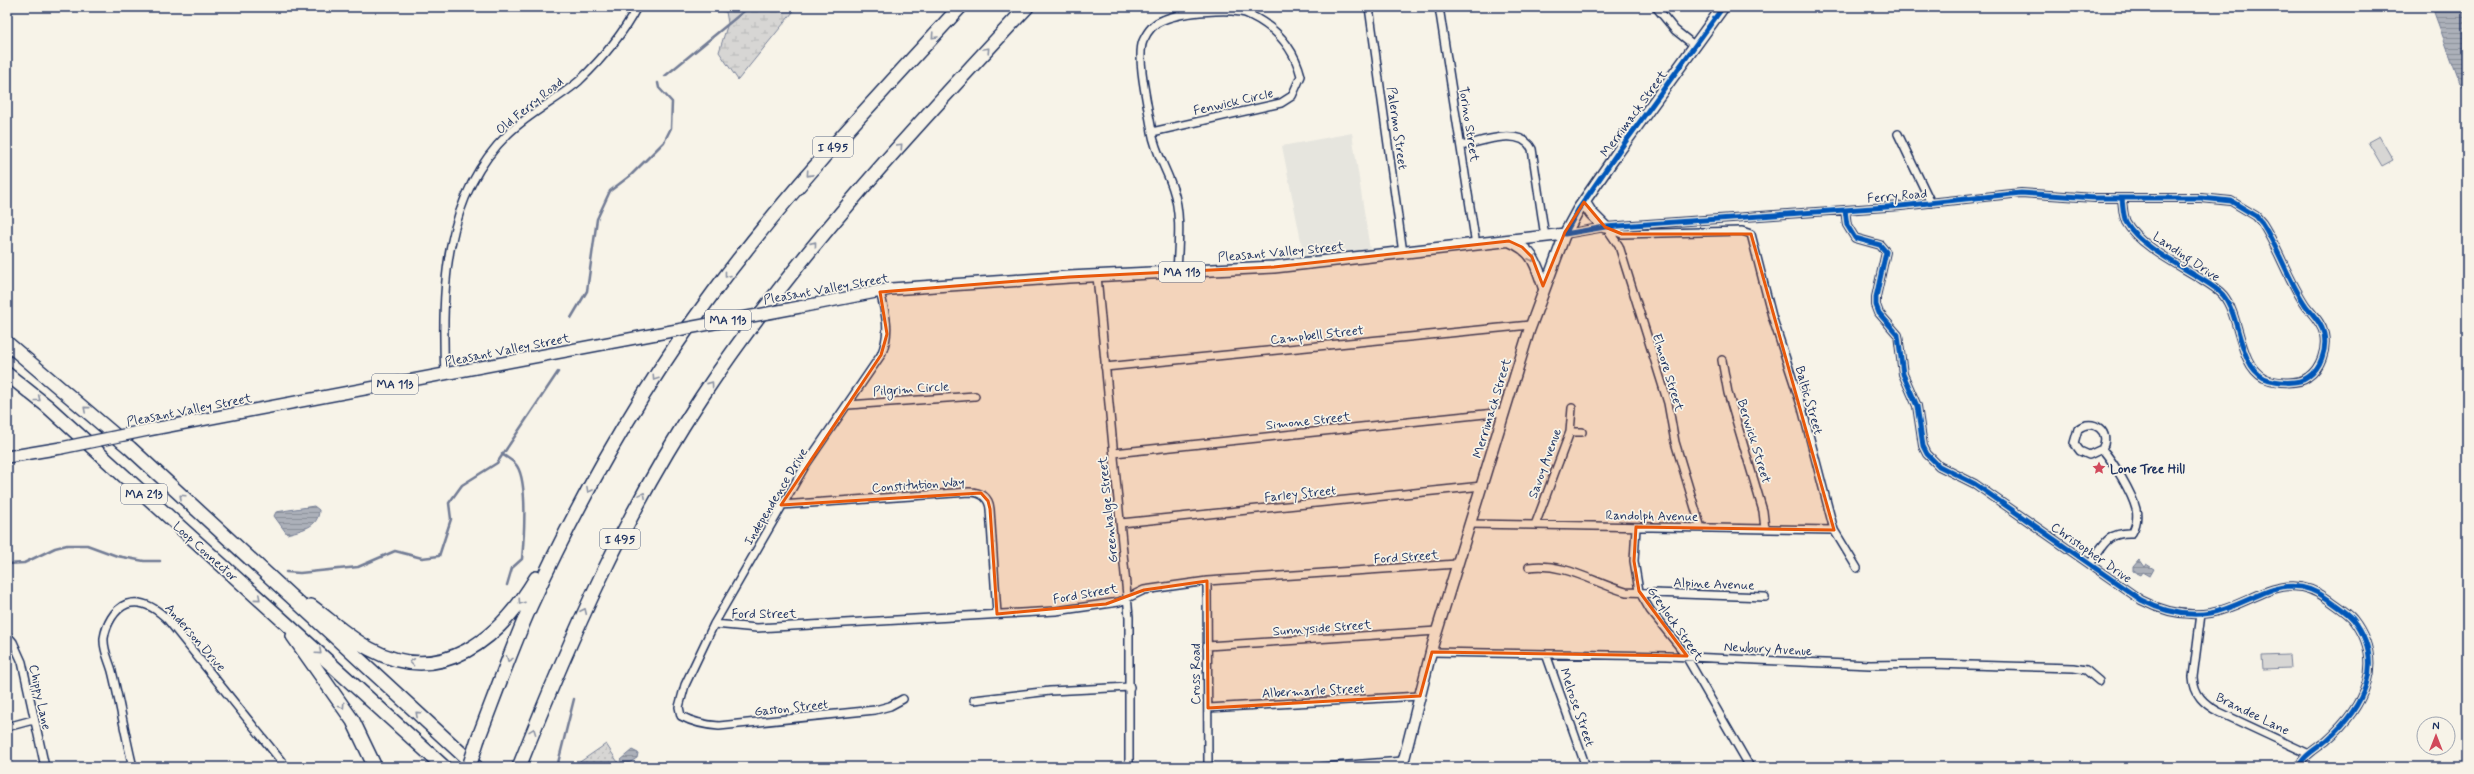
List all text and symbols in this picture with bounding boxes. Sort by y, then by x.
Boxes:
one-way arrow [931,31,938,39]
one-way arrow [983,47,990,55]
street label: Merrimack Street [1597,67,1672,161]
street label: Old Ferry Road [493,74,567,139]
street label: Fenwick Circle [1192,85,1275,120]
street label: Torino Street [1454,85,1483,163]
street label: Palermo Street [1382,86,1411,171]
road number: I 495 [813,137,853,157]
one-way arrow [895,144,902,151]
one-way arrow [806,169,814,177]
street label: Ferry Road [1866,185,1928,208]
street label: Landing Drive [2148,228,2223,288]
street label: Pleasant Valley Street [1217,238,1346,267]
one-way arrow [810,241,817,249]
one-way arrow [1528,255,1535,262]
road number: MA 113 [1159,262,1205,282]
one-way arrow [725,270,732,277]
street label: Pleasant Valley Street [762,270,891,309]
road number: MA 113 [705,310,751,330]
street label: Campbell Street [1270,322,1365,349]
street label: Pleasant Valley Street [443,330,572,371]
street label: Elmore Street [1648,331,1688,414]
street label: Merrimack Street [1469,356,1516,460]
street label: Baltic Street [1791,364,1826,437]
road number: MA 113 [372,374,418,394]
one-way arrow [652,374,660,381]
street label: Pilgrim Circle [872,378,950,402]
one-way arrow [706,382,713,389]
street label: Pleasant Valley Street [125,390,254,431]
one-way arrow [33,394,40,401]
street label: Berwick Street [1733,397,1774,486]
one-way arrow [84,407,91,414]
street label: Simone Street [1265,409,1352,434]
street label: Savoy Avenue [1525,426,1566,501]
street label: Independence Drive [740,445,812,549]
street label: Greenhalge Street [1094,455,1124,564]
place icon: Lone Tree Hill [2091,460,2107,476]
place label: Lone Tree Hill [2110,461,2185,478]
street label: Constitution Way [871,474,965,497]
street label: Farley Street [1264,482,1337,507]
road number: MA 213 [121,484,167,504]
one-way arrow [587,486,594,493]
one-way arrow [638,492,645,499]
one-way arrow [180,495,187,502]
street label: Randolph Avenue [1605,507,1698,526]
street label: Loop Connector [169,518,242,586]
street label: Christopher Drive [2047,519,2135,588]
road number: I 495 [600,529,640,549]
street label: Ford Street [1373,547,1440,568]
street label: Alpine Avenue [1673,575,1755,594]
street label: Ford Street [1052,580,1119,608]
street label: Greylock Street [1643,583,1707,665]
one-way arrow [254,594,261,601]
one-way arrow [518,598,526,605]
street label: Anderson Drive [161,600,229,676]
street label: Ford Street [731,606,797,623]
one-way arrow [579,608,587,615]
street label: Sunnyside Street [1272,617,1372,640]
street label: Newbury Avenue [1723,639,1812,660]
street label: Cross Road [1188,643,1205,705]
one-way arrow [314,647,322,655]
one-way arrow [505,656,513,663]
one-way arrow [409,658,415,667]
street label: Chippy Lane [24,663,55,732]
street label: Melrose Street [1555,666,1598,749]
street label: Albermarle Street [1261,680,1365,703]
street label: Brandee Lane [2213,689,2292,740]
street label: Gaston Street [753,696,829,721]
one-way arrow [337,701,344,708]
one-way arrow [415,711,423,718]
north arrow [2416,716,2456,756]
text: N [2432,720,2440,734]
one-way arrow [529,727,537,734]

